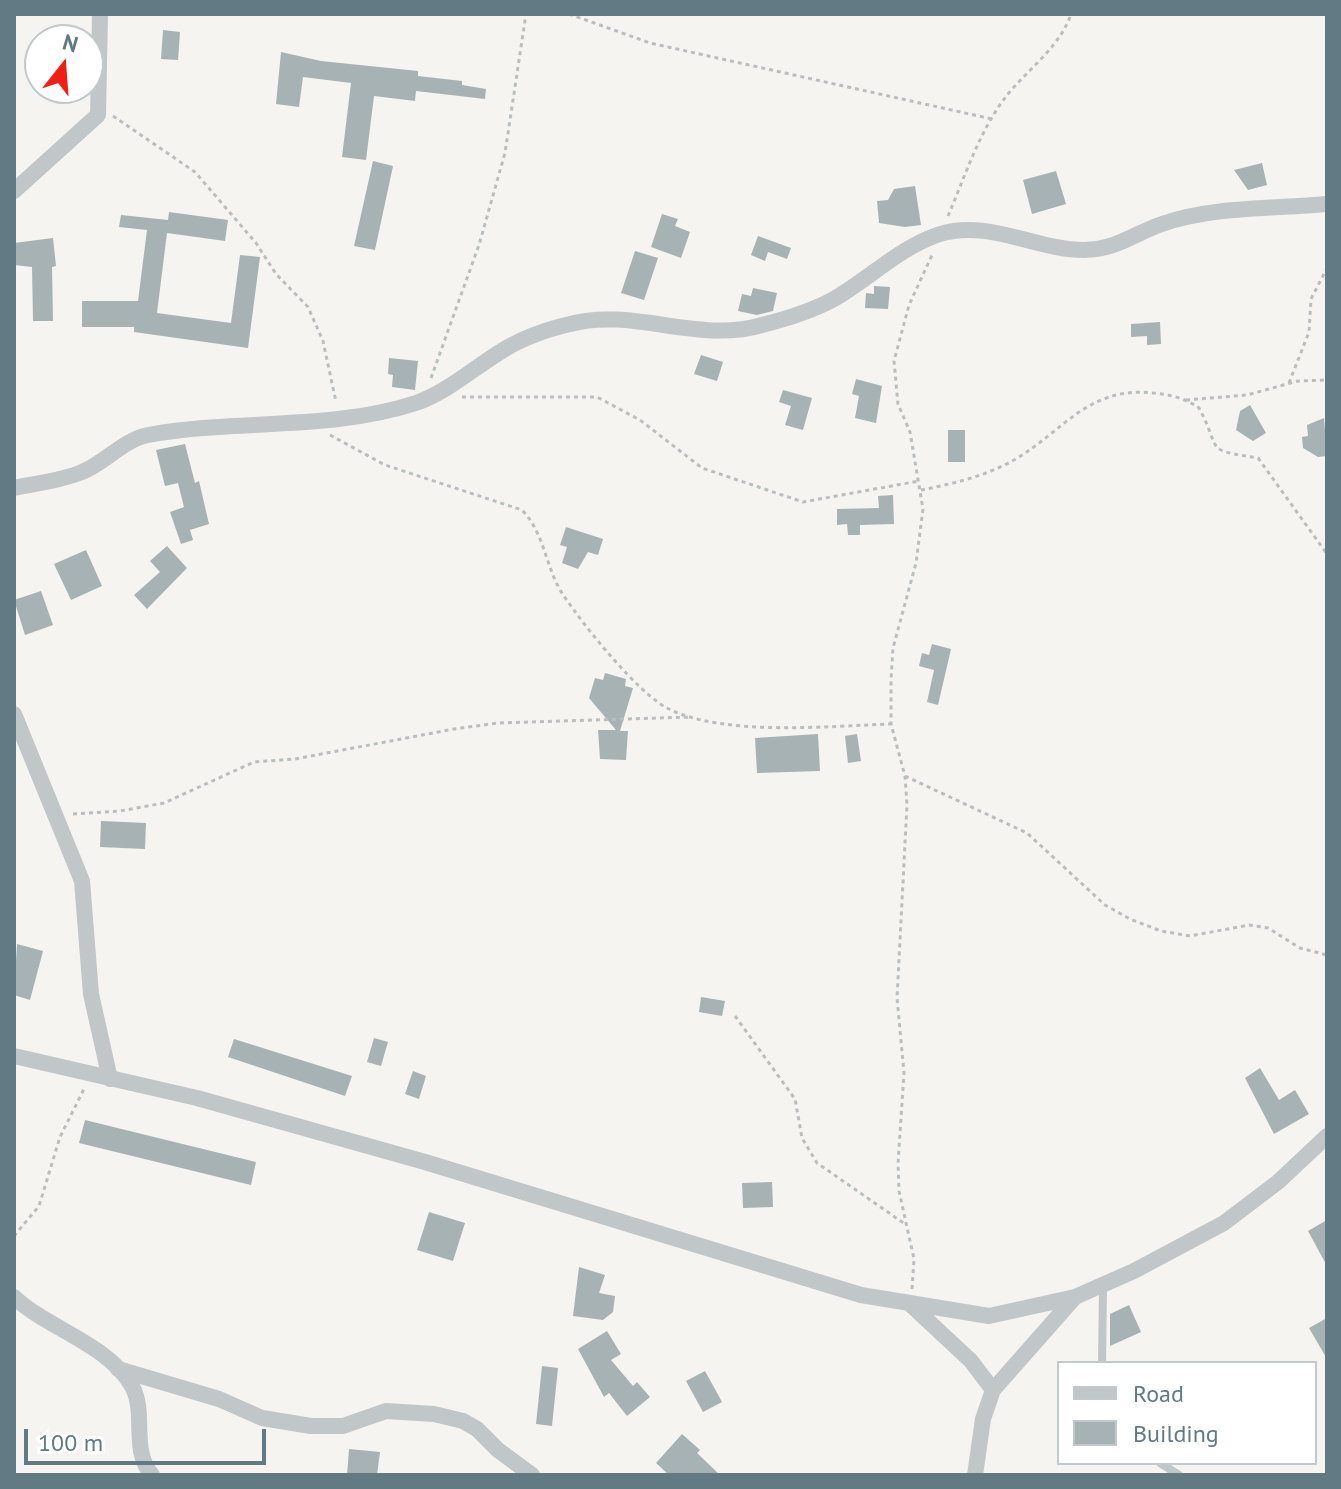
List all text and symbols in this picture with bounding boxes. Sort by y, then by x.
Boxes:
north arrow [24,24,104,104]
text: N [59,27,81,58]
legend [1057,1361,1317,1465]
text: Road [1133,1378,1184,1409]
scale bar [28,1413,270,1463]
text: Building [1133,1418,1219,1449]
text: 100 m [38,1427,103,1458]

